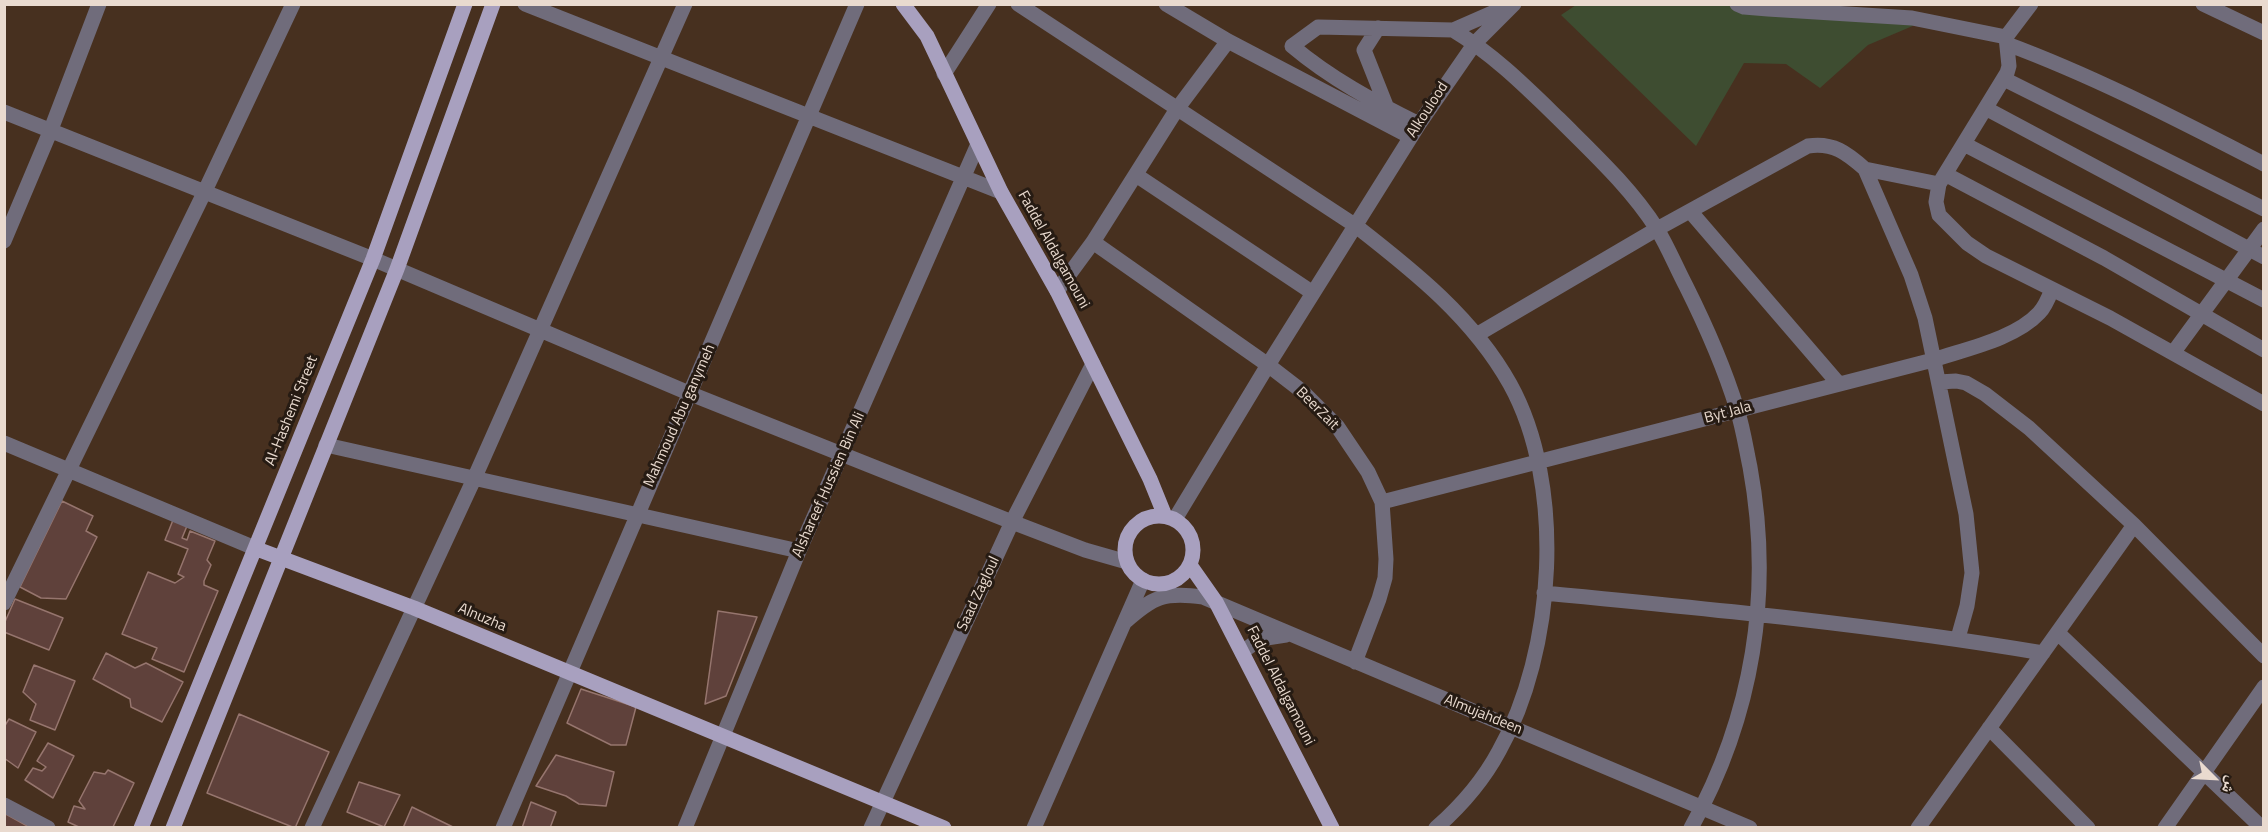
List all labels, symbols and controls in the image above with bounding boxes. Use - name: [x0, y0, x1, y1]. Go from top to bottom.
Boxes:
- street label: Alkoulood: [1403, 79, 1453, 141]
- street label: Faddel Aldalgamouni: [1013, 188, 1093, 312]
- street label: Mahmoud Abu ganymeh: [640, 342, 720, 490]
- street label: Al-Hashemi Street: [262, 353, 322, 469]
- street label: BeerZait: [1292, 384, 1342, 434]
- street label: Byt Jala: [1703, 398, 1753, 428]
- street label: Alshareef Hussien Bin Ali: [789, 410, 869, 560]
- street label: Saad Zagloul: [954, 554, 1004, 634]
- street label: Alnuzha: [455, 600, 509, 636]
- street label: Faddel Aldalgamouni: [1242, 623, 1318, 749]
- street label: Almujahdeen: [1441, 691, 1525, 739]
- north arrow: [2184, 748, 2244, 808]
- text: ش: [2216, 773, 2245, 798]

